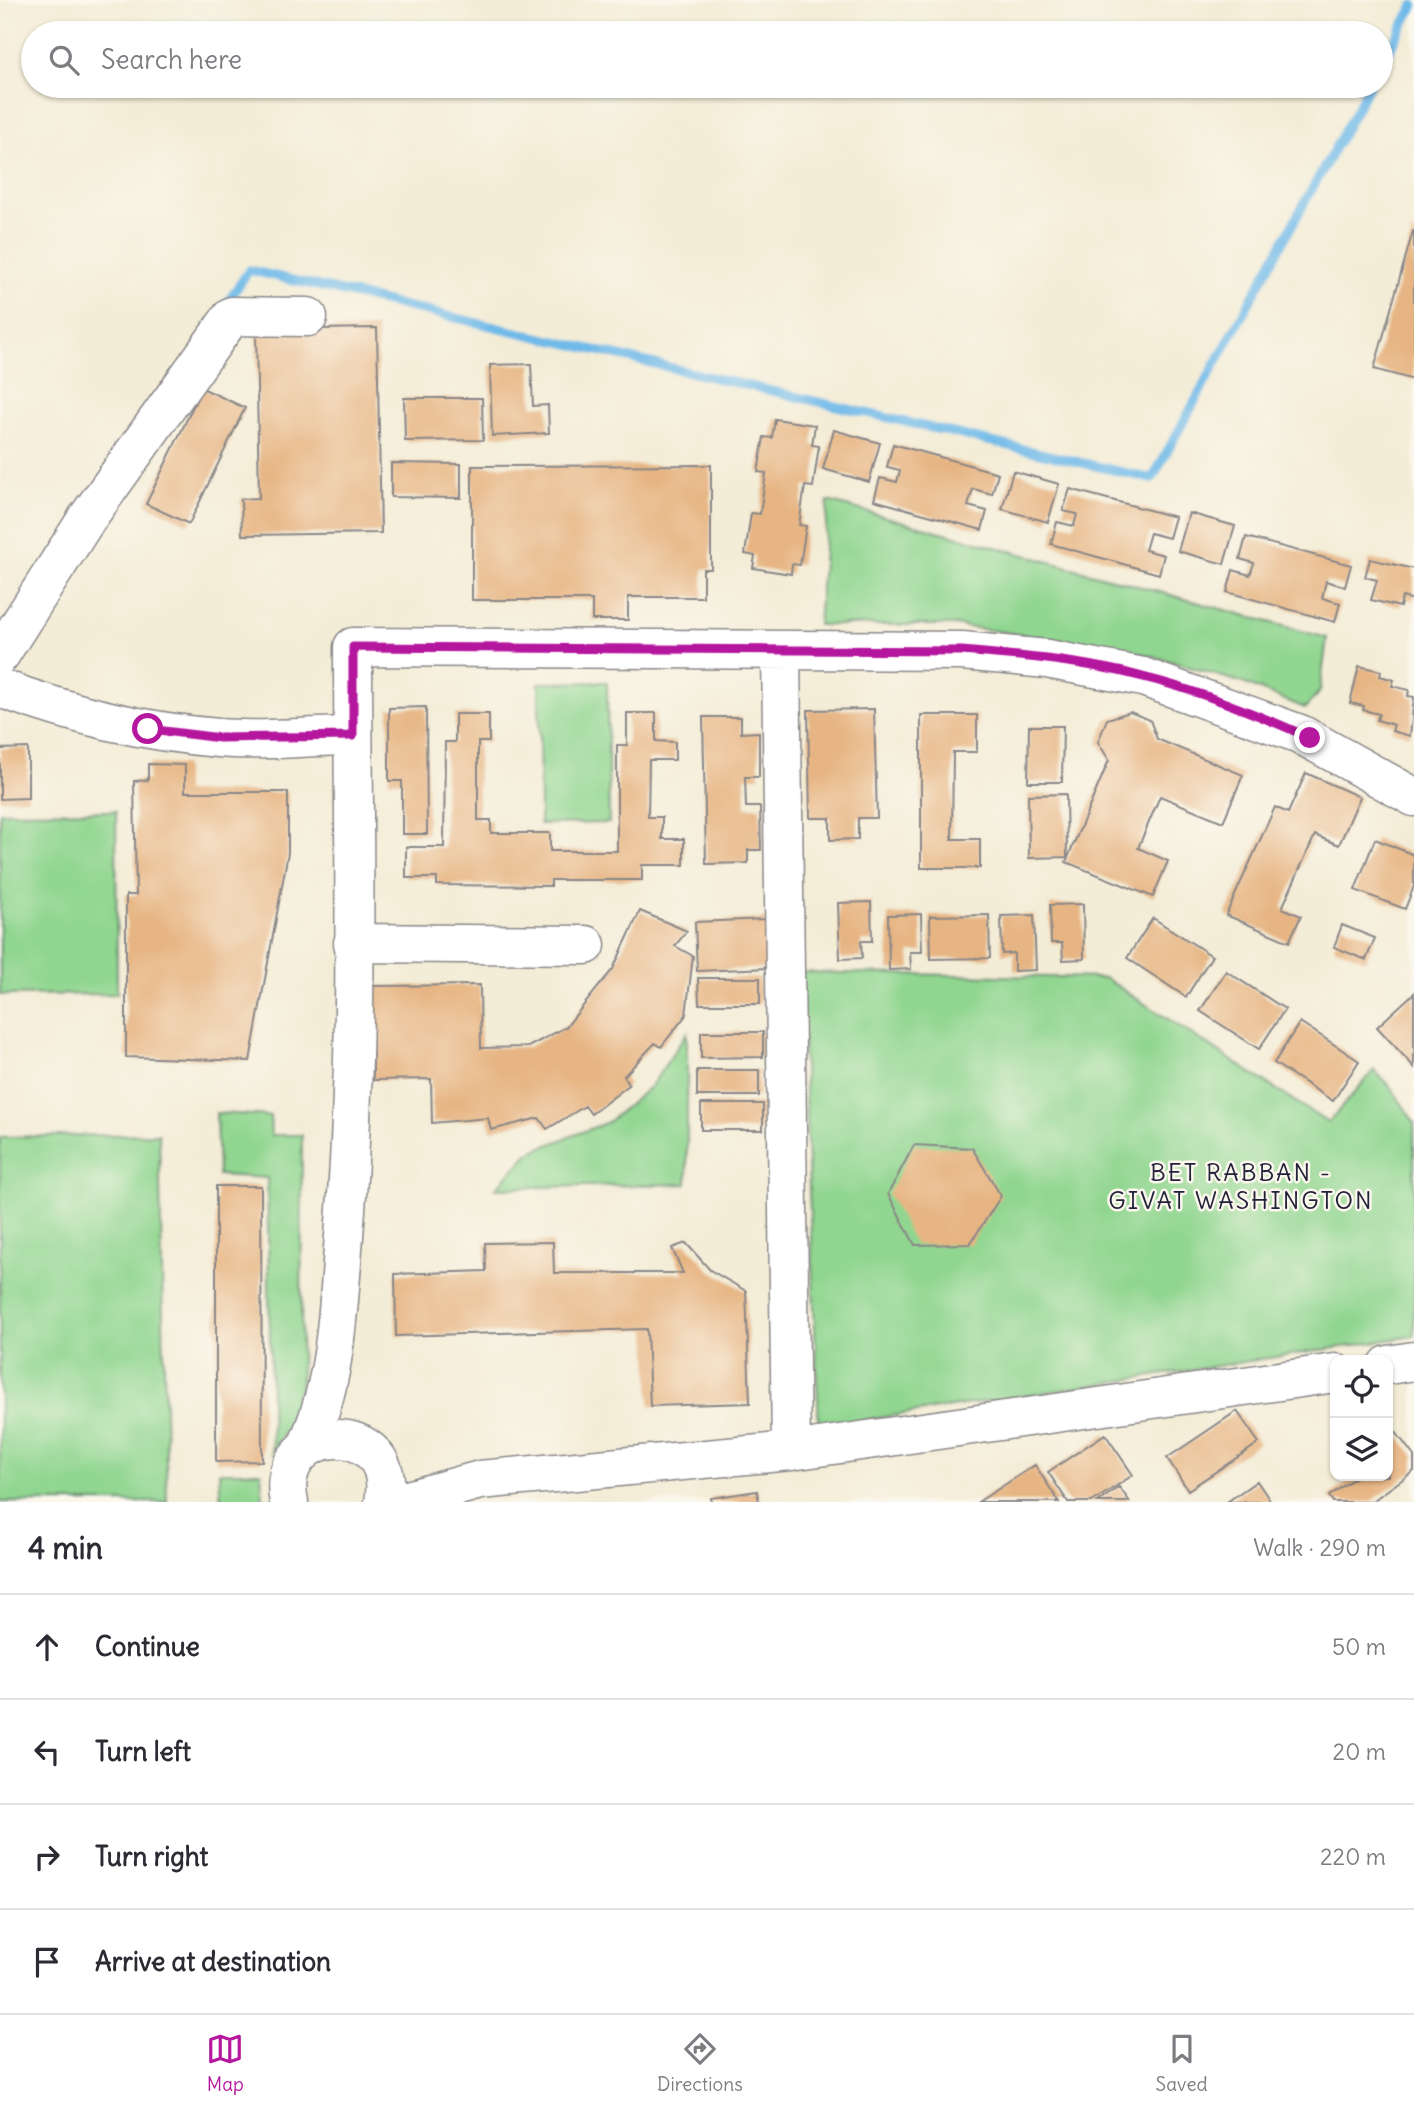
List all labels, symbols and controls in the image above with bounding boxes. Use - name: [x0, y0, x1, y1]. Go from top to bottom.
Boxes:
- search box: [21, 21, 1393, 98]
- icon: search: [45, 41, 83, 79]
- text: Search here: [101, 43, 242, 76]
- route start: [132, 713, 163, 744]
- route end: [1294, 722, 1325, 753]
- district label: BET RABBAN - GIVAT WASHINGTON: [1108, 1157, 1374, 1215]
- map controls: [1330, 1355, 1393, 1481]
- button: locate: [1330, 1355, 1393, 1418]
- button: layers: [1330, 1418, 1393, 1481]
- text: 4 min: [28, 1529, 103, 1567]
- text: Walk · 290 m: [1253, 1533, 1386, 1562]
- icon: ahead: [28, 1628, 66, 1666]
- text: Continue: [95, 1630, 200, 1663]
- text: 50 m: [1332, 1632, 1386, 1661]
- icon: left: [28, 1733, 66, 1771]
- text: Turn left: [95, 1735, 191, 1768]
- text: 20 m: [1333, 1737, 1386, 1766]
- icon: right: [28, 1838, 66, 1876]
- text: Turn right: [95, 1840, 208, 1873]
- text: 220 m: [1320, 1842, 1386, 1871]
- icon: arrive: [28, 1943, 66, 1981]
- text: Arrive at destination: [95, 1945, 331, 1978]
- tab: Map: [206, 2030, 244, 2096]
- tab: Directions: [657, 2030, 743, 2096]
- tab: Saved: [1156, 2030, 1208, 2096]

